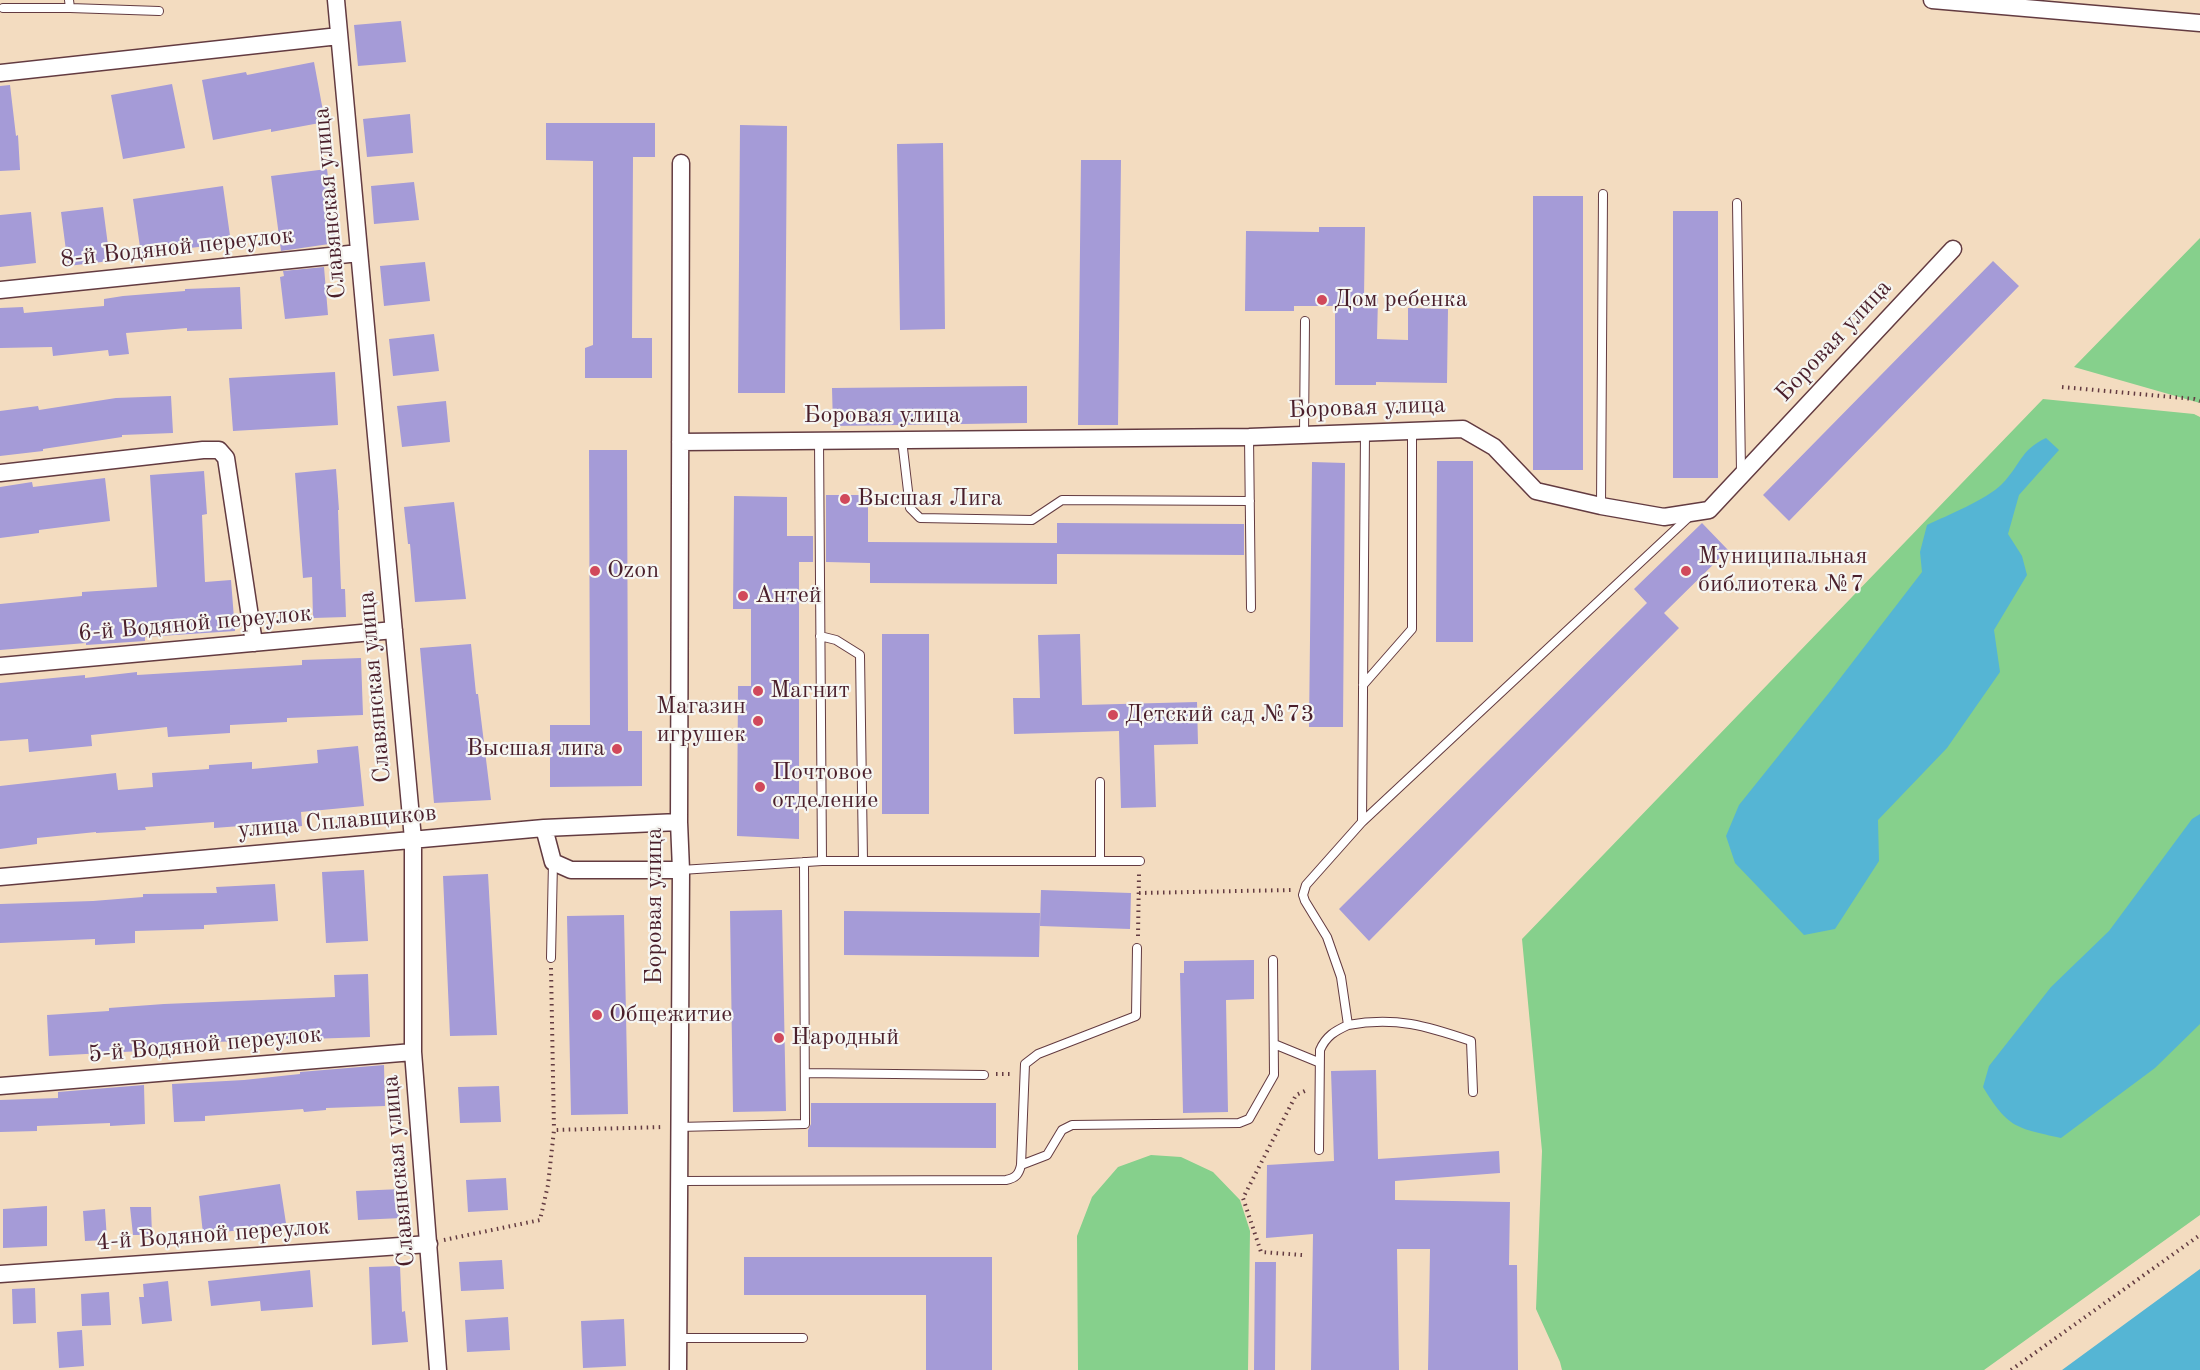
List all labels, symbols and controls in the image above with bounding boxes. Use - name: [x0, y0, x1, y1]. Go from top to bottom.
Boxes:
- street label: Славянская улица: [307, 106, 353, 300]
- street label: 8-й Водяной переулок: [59, 221, 295, 275]
- street label: Боровая улица: [1770, 274, 1898, 408]
- place label: Дом ребенка: [1334, 286, 1468, 314]
- marker: Дом ребенка: [1315, 293, 1329, 307]
- street label: Боровая улица: [1288, 391, 1446, 425]
- street label: Боровая улица: [803, 402, 961, 430]
- place label: Высшая Лига: [857, 485, 1002, 513]
- marker: Высшая Лига: [838, 492, 852, 506]
- place label: Муниципальная библиотека №7: [1698, 543, 1867, 599]
- place label: Ozon: [607, 557, 659, 585]
- marker: Ozon: [588, 564, 602, 578]
- marker: Муниципальная библиотека №7: [1679, 564, 1693, 578]
- place label: Антей: [755, 582, 822, 610]
- marker: Антей: [736, 589, 750, 603]
- street label: Славянская улица: [352, 590, 398, 784]
- street label: 6-й Водяной переулок: [77, 599, 313, 649]
- place label: Магнит: [770, 677, 850, 705]
- marker: Магнит: [751, 684, 765, 698]
- place label: Магазин игрушек: [656, 693, 746, 749]
- place label: Детский сад №73: [1125, 701, 1314, 729]
- marker: Детский сад №73: [1106, 708, 1120, 722]
- marker: Магазин игрушек: [751, 714, 765, 728]
- place label: Высшая лига: [466, 735, 605, 763]
- marker: Высшая лига: [610, 742, 624, 756]
- place label: Почтовое отделение: [772, 759, 878, 815]
- marker: Почтовое отделение: [753, 780, 767, 794]
- street label: улица Сплавщиков: [236, 799, 438, 845]
- street label: Боровая улица: [641, 827, 669, 985]
- place label: Общежитие: [609, 1001, 732, 1029]
- marker: Общежитие: [590, 1008, 604, 1022]
- street label: 5-й Водяной переулок: [87, 1020, 323, 1070]
- place label: Народный: [791, 1024, 899, 1052]
- marker: Народный: [772, 1031, 786, 1045]
- street label: Славянская улица: [376, 1074, 422, 1268]
- street label: 4-й Водяной переулок: [95, 1212, 331, 1258]

